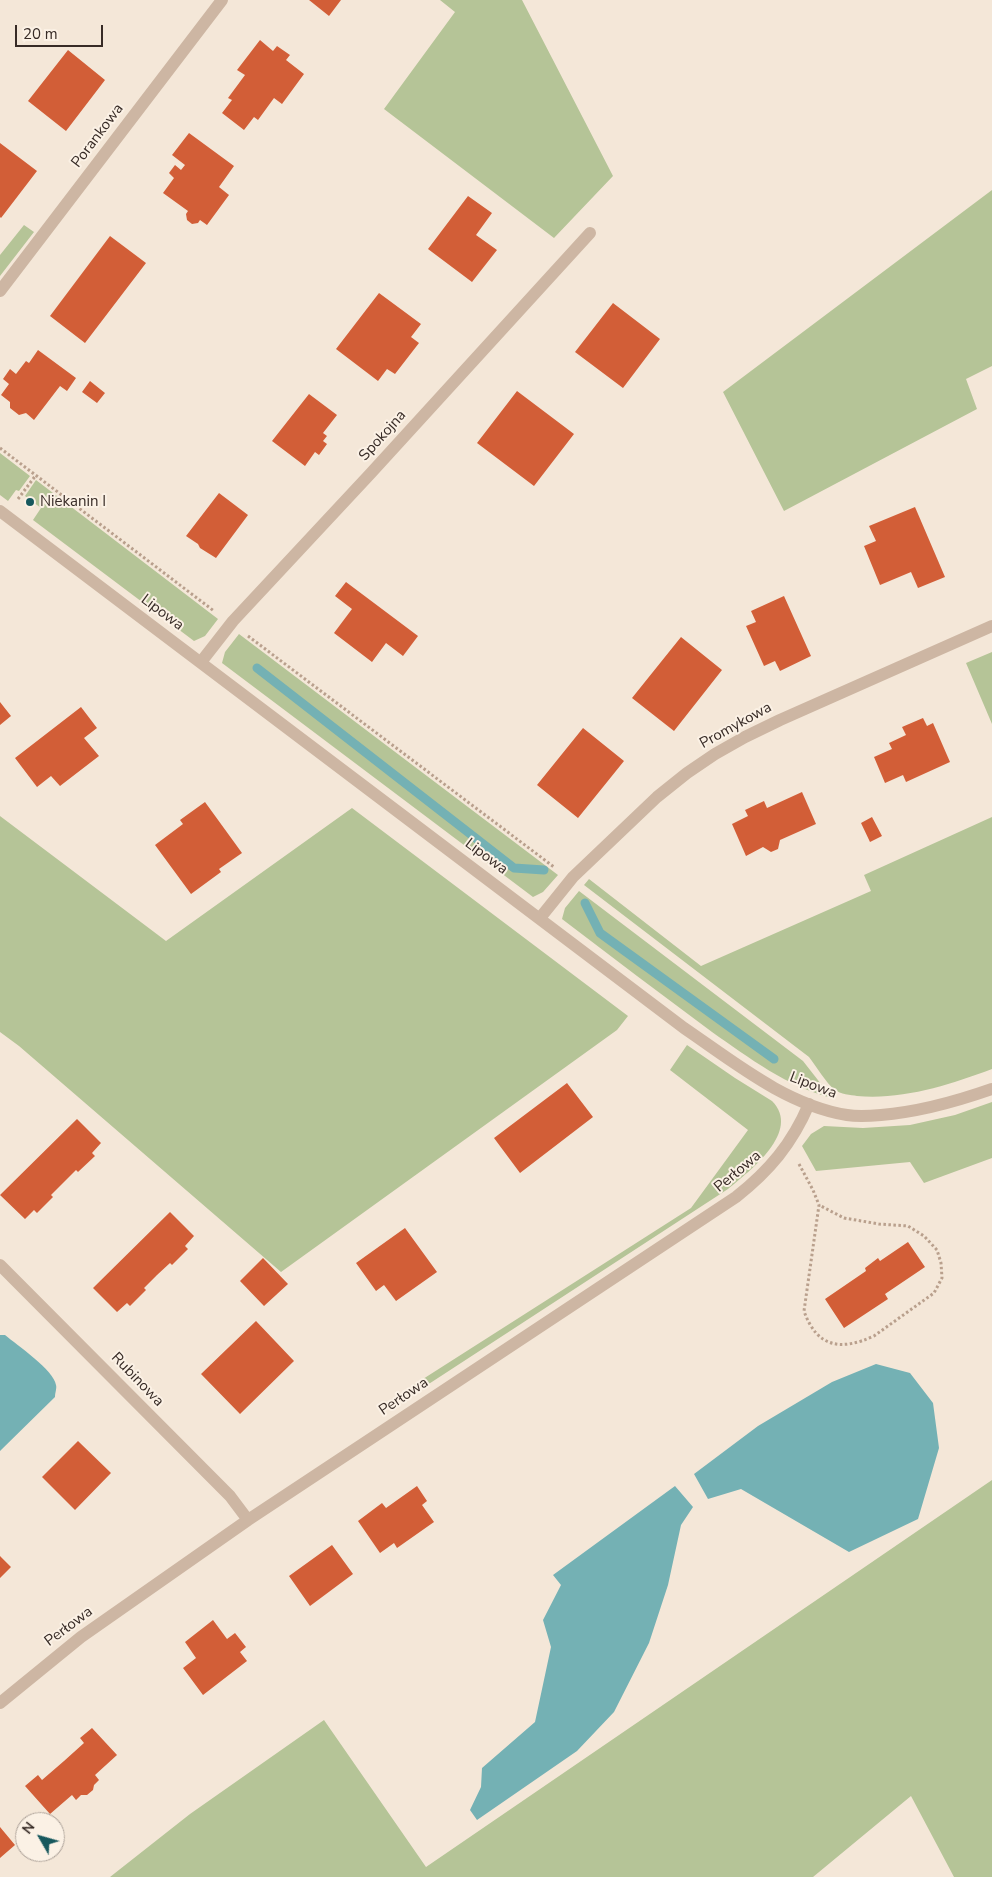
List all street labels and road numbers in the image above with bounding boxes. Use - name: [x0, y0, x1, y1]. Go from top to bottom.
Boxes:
- street label: Porankowa: [68, 101, 128, 171]
- street label: Spokojna: [356, 407, 410, 465]
- street label: Lipowa: [137, 591, 187, 635]
- street label: Promykowa: [697, 699, 775, 753]
- street label: Lipowa: [461, 835, 511, 879]
- street label: Lipowa: [787, 1069, 839, 1103]
- street label: Perłowa: [711, 1147, 765, 1197]
- street label: Rubinowa: [107, 1349, 167, 1411]
- street label: Perłowa: [376, 1374, 432, 1420]
- street label: Perłowa: [41, 1603, 97, 1651]

